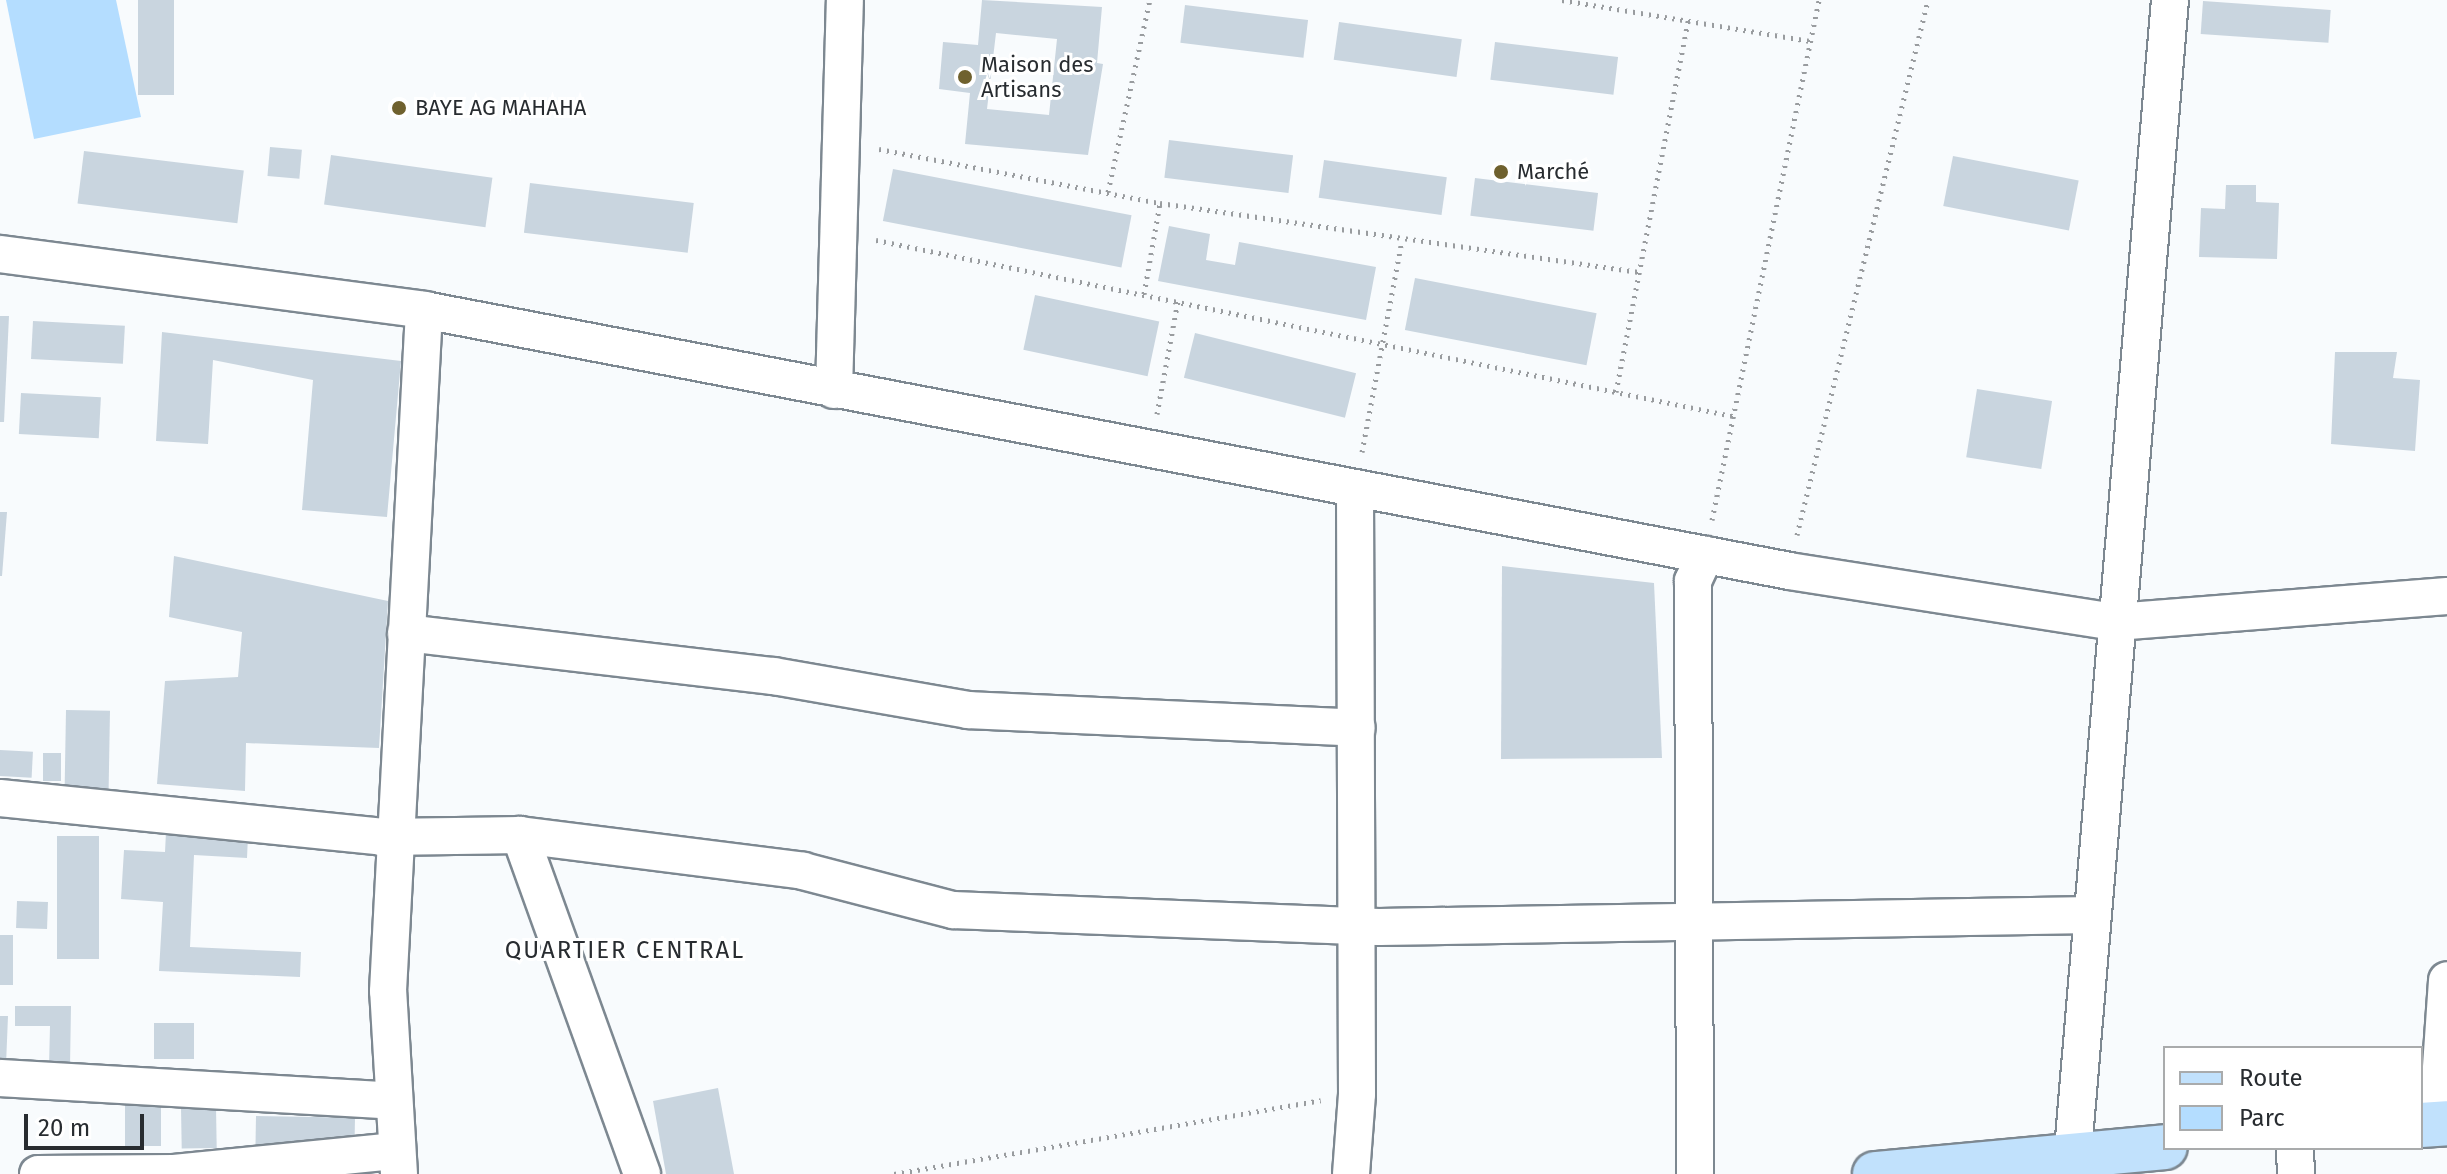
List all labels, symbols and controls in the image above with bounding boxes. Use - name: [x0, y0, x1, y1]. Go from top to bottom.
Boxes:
- place label: Maison des Artisans: [981, 51, 1094, 102]
- marker: Maison des Artisans: [956, 68, 974, 86]
- place label: BAYE AG MAHAHA: [415, 95, 586, 121]
- marker: BAYE AG MAHAHA: [390, 99, 408, 117]
- place label: Marché: [1517, 159, 1589, 185]
- marker: Marché: [1492, 163, 1510, 181]
- district label: QUARTIER CENTRAL: [505, 937, 745, 965]
- legend: [2163, 1046, 2423, 1150]
- text: Route: [2239, 1064, 2303, 1092]
- scale bar: [28, 1098, 148, 1148]
- text: Parc: [2239, 1104, 2285, 1132]
- text: 20 m: [38, 1114, 90, 1142]

